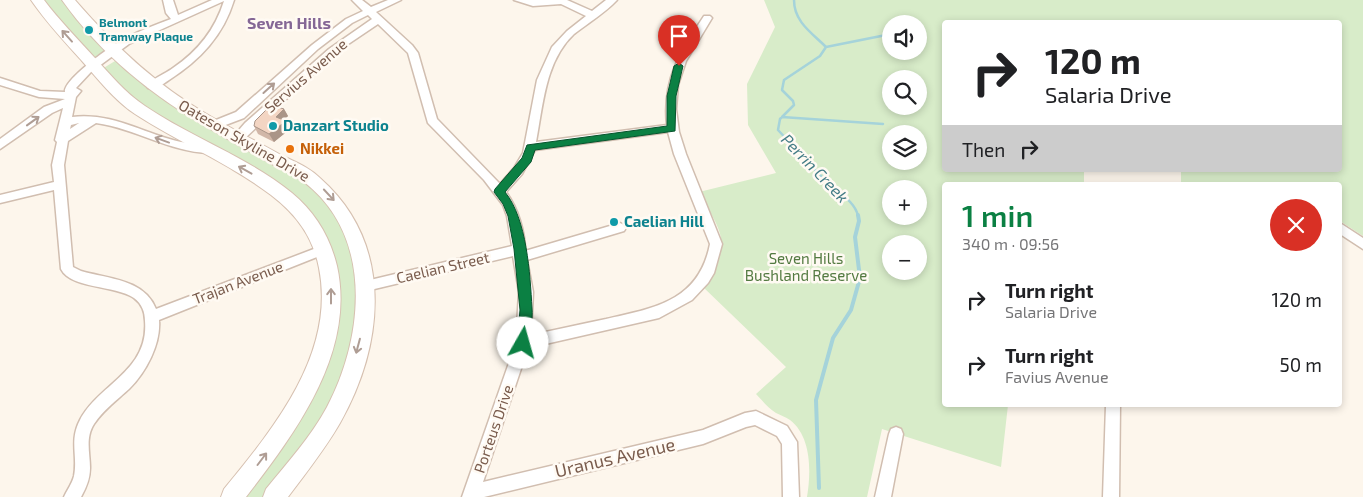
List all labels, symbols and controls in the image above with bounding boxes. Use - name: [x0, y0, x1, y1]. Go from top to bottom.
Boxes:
- district label: Seven Hills: [247, 13, 331, 32]
- place label: Belmont Tramway Plaque: [99, 15, 193, 44]
- pin: [658, 15, 700, 66]
- map controls: [882, 15, 927, 280]
- button: sound: [882, 15, 927, 60]
- icon: arrive: [665, 22, 693, 50]
- marker: Belmont Tramway Plaque: [83, 24, 95, 36]
- one-way arrow: [61, 29, 72, 42]
- street label: Servius Avenue: [260, 34, 350, 116]
- text: 120 m: [1045, 39, 1141, 81]
- icon: right: [962, 40, 1027, 105]
- button: search: [882, 70, 927, 115]
- text: Salaria Drive: [1045, 81, 1172, 107]
- one-way arrow: [262, 82, 275, 94]
- street label: Oateson Skyline Drive: [176, 95, 313, 185]
- one-way arrow: [26, 116, 40, 126]
- place label: Danzart Studio: [283, 116, 389, 134]
- marker: Danzart Studio: [267, 120, 279, 132]
- button: layers: [882, 125, 927, 170]
- water label: Perrin Creek: [778, 129, 853, 206]
- one-way arrow: [155, 135, 170, 144]
- icon: right: [1015, 135, 1043, 163]
- text: Then: [962, 138, 1005, 161]
- place label: Nikkei: [300, 139, 344, 157]
- marker: Nikkei: [284, 143, 296, 155]
- one-way arrow: [238, 164, 253, 174]
- button: +: [882, 180, 927, 225]
- one-way arrow: [322, 188, 334, 201]
- text: 1 min: [962, 197, 1033, 233]
- button: close: [1270, 199, 1322, 251]
- place label: Caelian Hill: [624, 212, 704, 230]
- marker: Caelian Hill: [608, 216, 620, 228]
- text: 340 m · 09:56: [962, 234, 1059, 253]
- button: −: [882, 235, 927, 280]
- street label: Caelian Street: [394, 248, 491, 286]
- park label: Seven Hills Bushland Reserve: [745, 249, 867, 284]
- street label: Trajan Avenue: [190, 257, 286, 309]
- text: Turn right: [1005, 279, 1093, 302]
- icon: right: [962, 286, 990, 314]
- text: 120 m: [1271, 288, 1322, 311]
- one-way arrow: [326, 289, 336, 305]
- text: Salaria Drive: [1005, 302, 1097, 321]
- position arrow: [496, 316, 548, 368]
- one-way arrow: [353, 338, 362, 354]
- text: Turn right: [1005, 344, 1093, 367]
- icon: right: [962, 351, 990, 379]
- text: 50 m: [1279, 353, 1322, 376]
- text: Favius Avenue: [1005, 367, 1109, 386]
- street label: Porteus Drive: [470, 382, 517, 475]
- street label: Uranus Avenue: [552, 432, 677, 482]
- one-way arrow: [257, 452, 267, 466]

